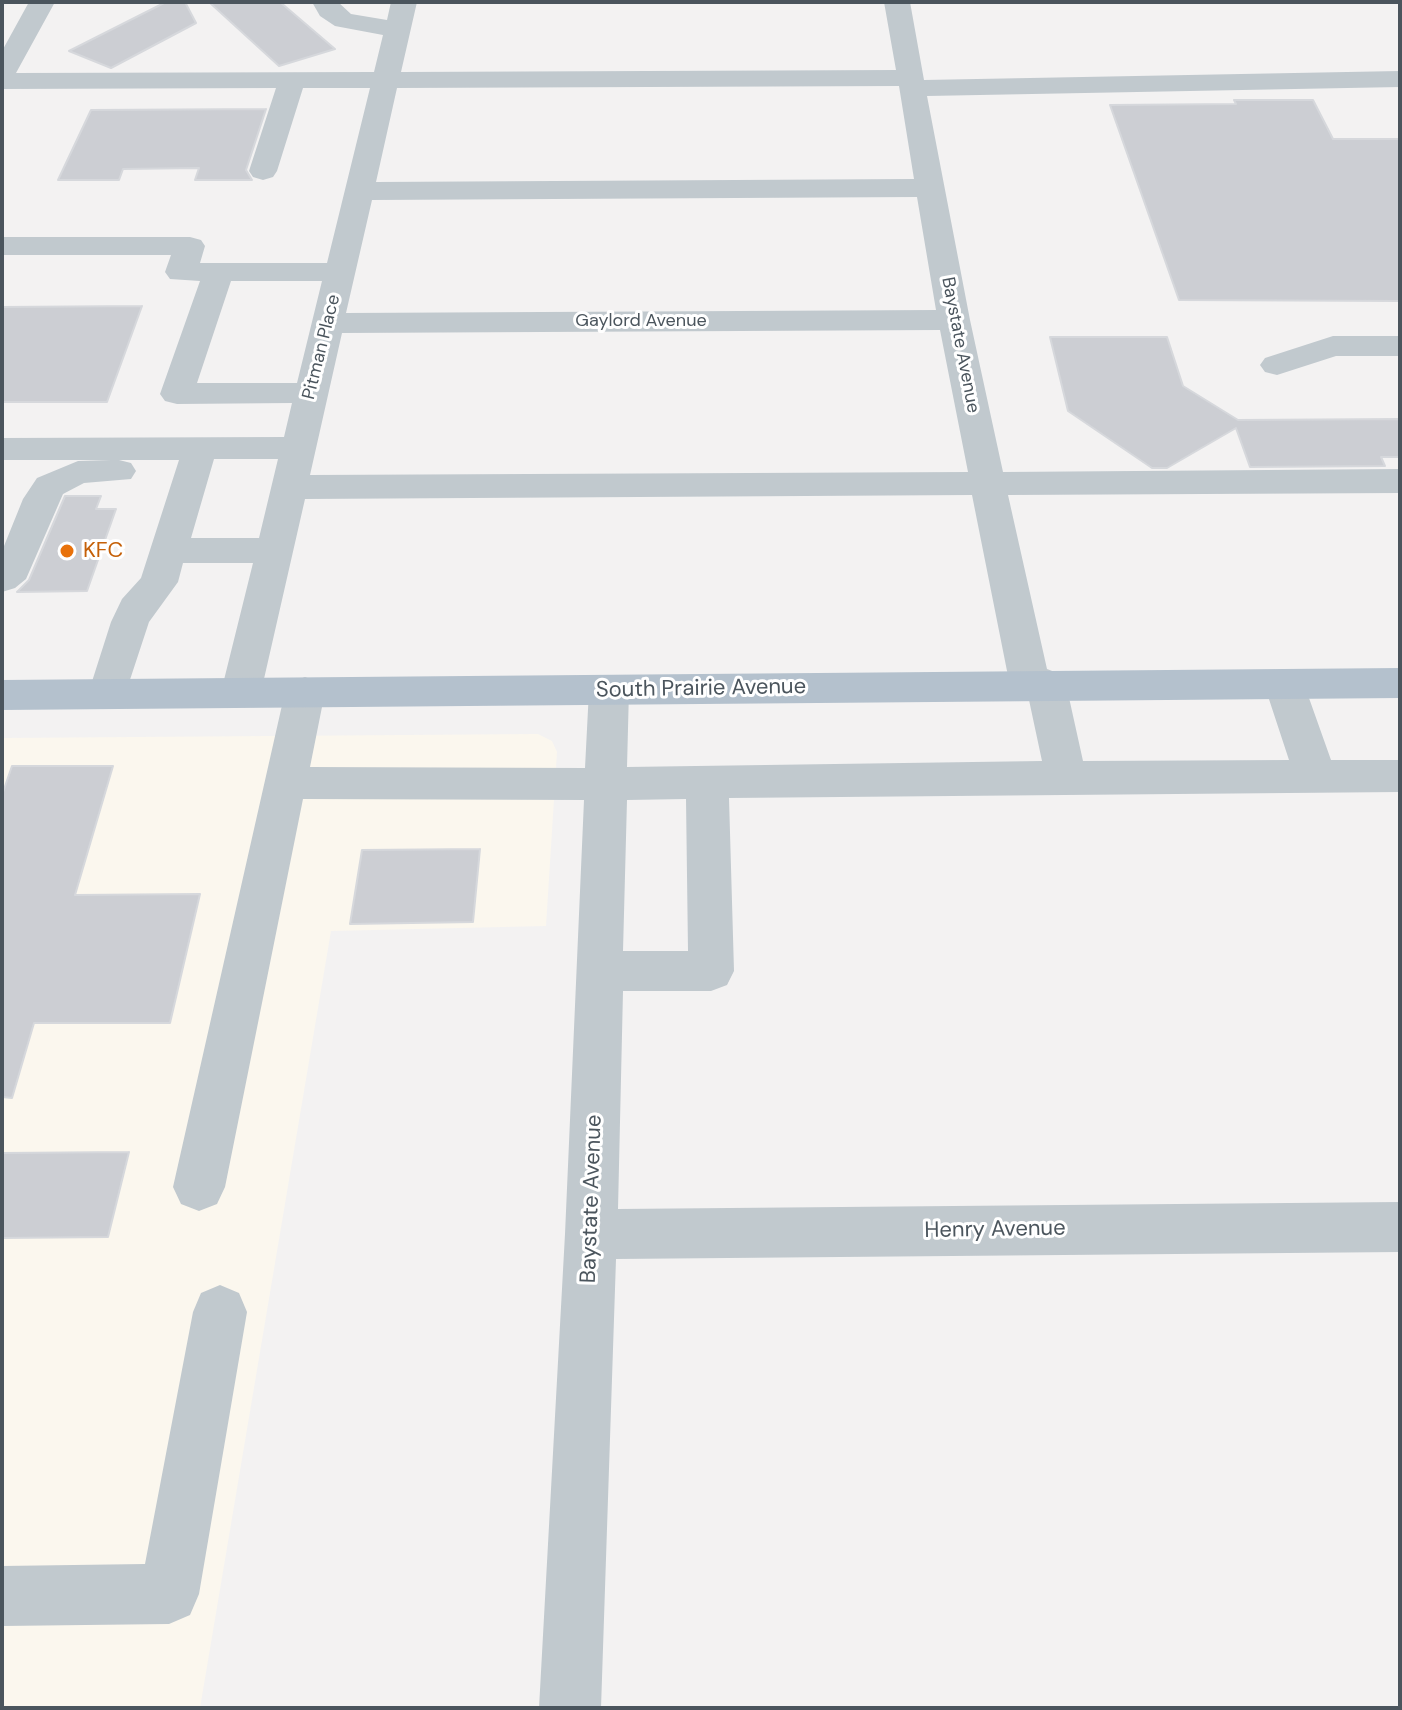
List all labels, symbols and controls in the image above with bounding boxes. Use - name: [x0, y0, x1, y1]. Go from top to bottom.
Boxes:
- street label: Baystate Avenue: [936, 275, 984, 415]
- street label: Pitman Place: [299, 292, 345, 402]
- street label: Gaylord Avenue: [575, 310, 707, 332]
- place label: KFC: [83, 538, 123, 564]
- marker: KFC: [58, 542, 76, 560]
- street label: South Prairie Avenue: [596, 674, 806, 704]
- street label: Baystate Avenue: [576, 1114, 608, 1284]
- street label: Henry Avenue: [924, 1216, 1066, 1244]

